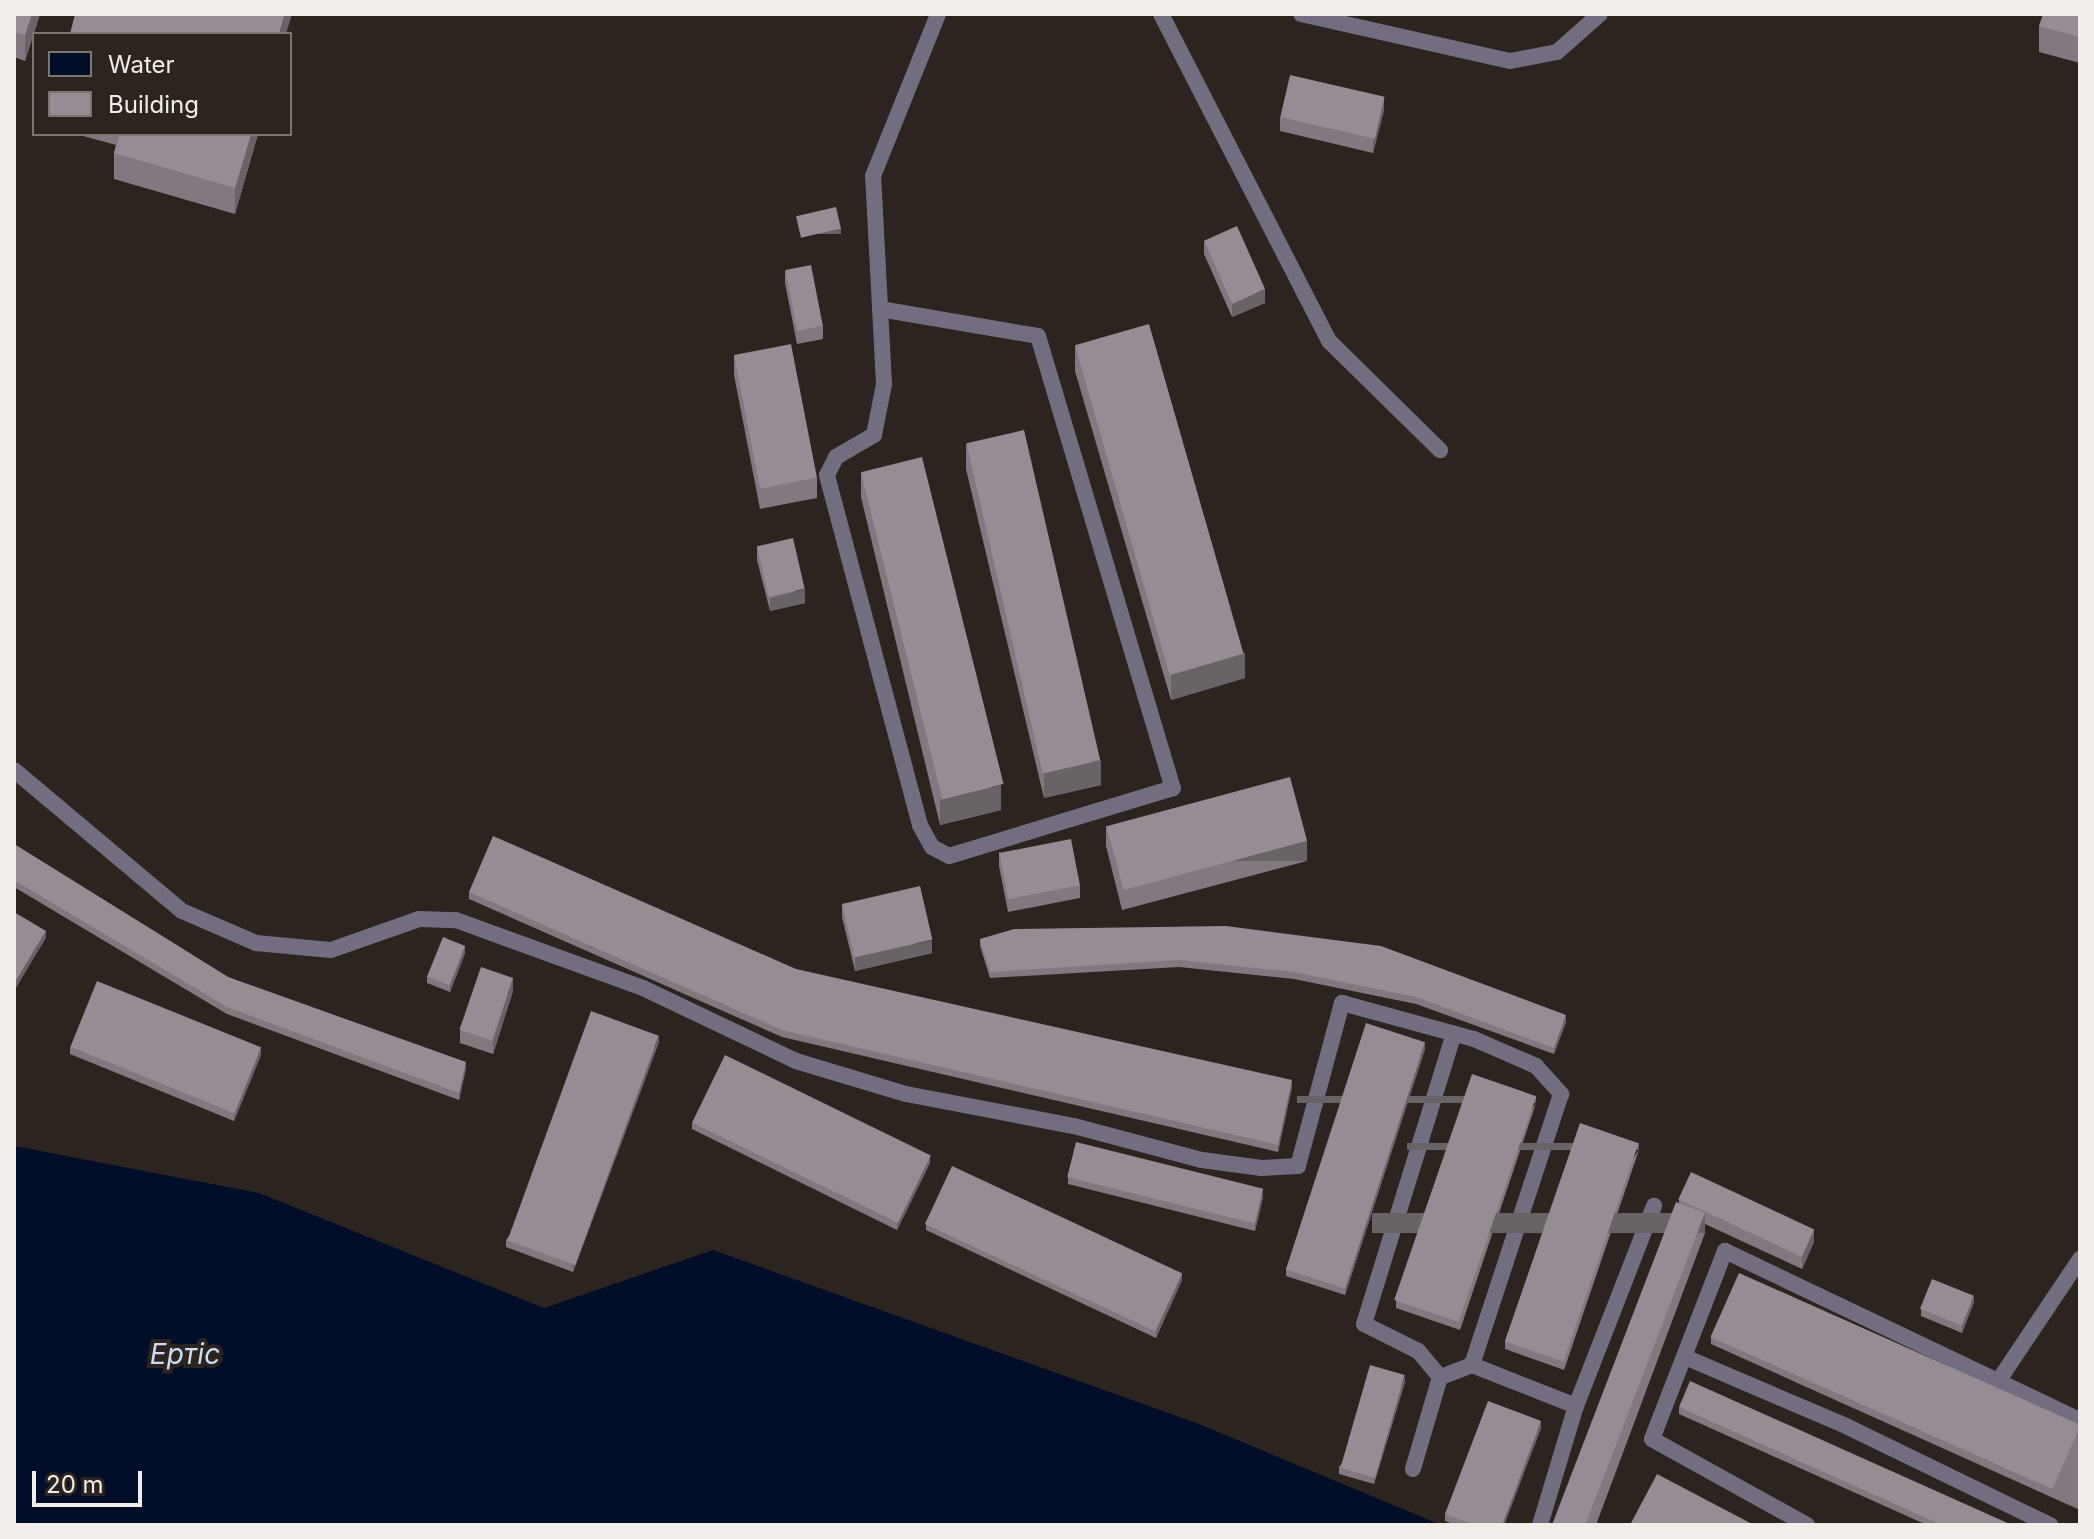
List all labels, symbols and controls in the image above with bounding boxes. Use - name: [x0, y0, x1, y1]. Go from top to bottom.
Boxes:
- legend: [32, 32, 292, 136]
- text: Water: [108, 50, 175, 79]
- text: Building: [108, 90, 199, 119]
- water label: Ертіс: [150, 1337, 220, 1371]
- scale bar: [36, 1455, 146, 1505]
- text: 20 m: [46, 1470, 104, 1499]

